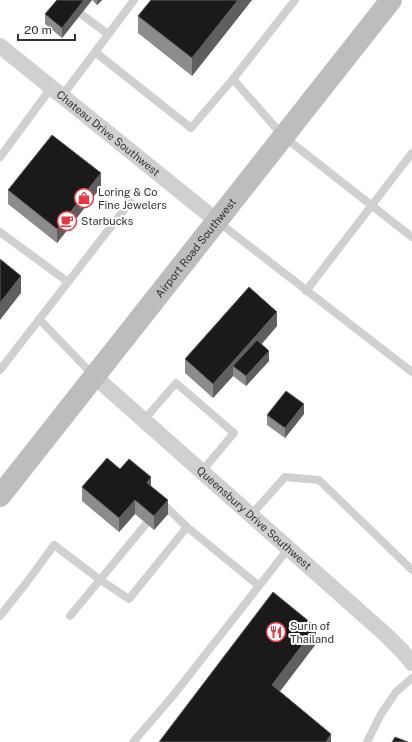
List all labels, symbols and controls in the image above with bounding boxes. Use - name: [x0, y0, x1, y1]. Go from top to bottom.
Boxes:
- scale bar: [18, 16, 75, 42]
- text: 20 m: [24, 23, 52, 37]
- street label: Chateau Drive Southwest: [54, 88, 162, 178]
- place label: Loring & Co Fine Jewelers: [98, 186, 167, 211]
- shop icon: Loring & Co Fine Jewelers: [73, 187, 95, 209]
- street label: Airport Road Southwest: [153, 196, 238, 300]
- cafe icon: Starbucks: [56, 210, 78, 232]
- place label: Starbucks: [81, 215, 134, 227]
- street label: Queensbury Drive Southwest: [194, 464, 314, 572]
- place label: Surin of Thailand: [290, 620, 334, 645]
- restaurant icon: Surin of Thailand: [265, 621, 287, 643]

